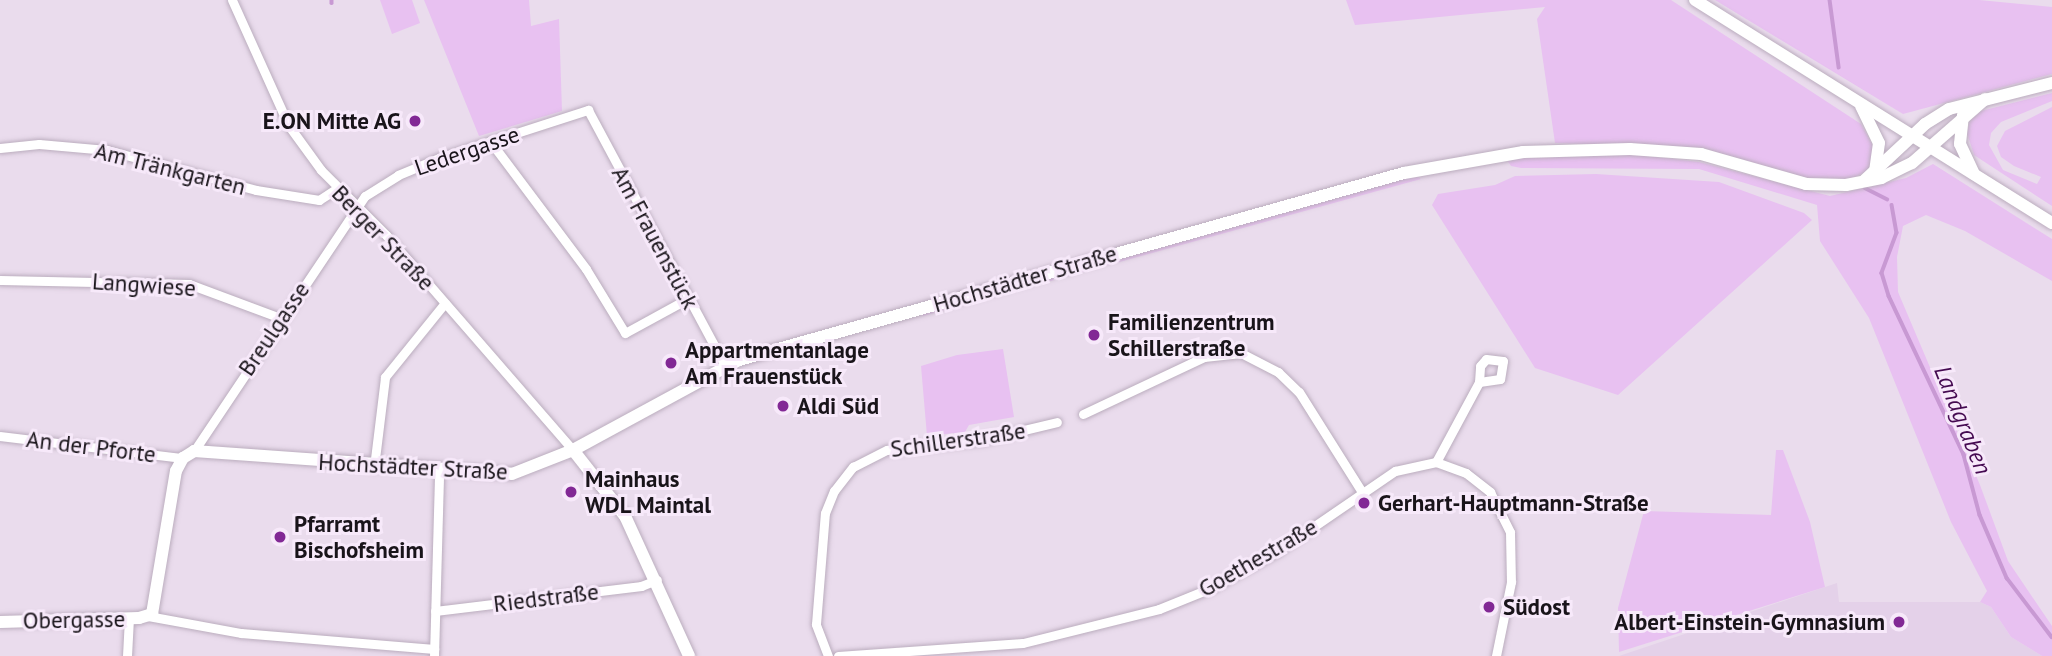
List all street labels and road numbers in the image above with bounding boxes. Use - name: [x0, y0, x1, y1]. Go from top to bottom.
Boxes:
- street label: Ledergasse: [411, 120, 523, 182]
- street label: Am Tränkgarten: [91, 137, 249, 201]
- street label: Am Frauenstück: [606, 162, 704, 314]
- street label: Berger Straße: [326, 180, 440, 296]
- street label: Hochstädter Straße: [930, 240, 1120, 318]
- street label: Langwiese: [91, 268, 197, 302]
- street label: Breulgasse: [233, 277, 315, 381]
- street label: Schillerstraße: [889, 417, 1027, 463]
- street label: An der Pforte: [25, 425, 157, 469]
- street label: Hochstädter Straße: [318, 448, 508, 486]
- street label: Goethestraße: [1194, 513, 1322, 603]
- street label: Riedstraße: [492, 578, 600, 618]
- street label: Obergasse: [23, 605, 125, 635]

